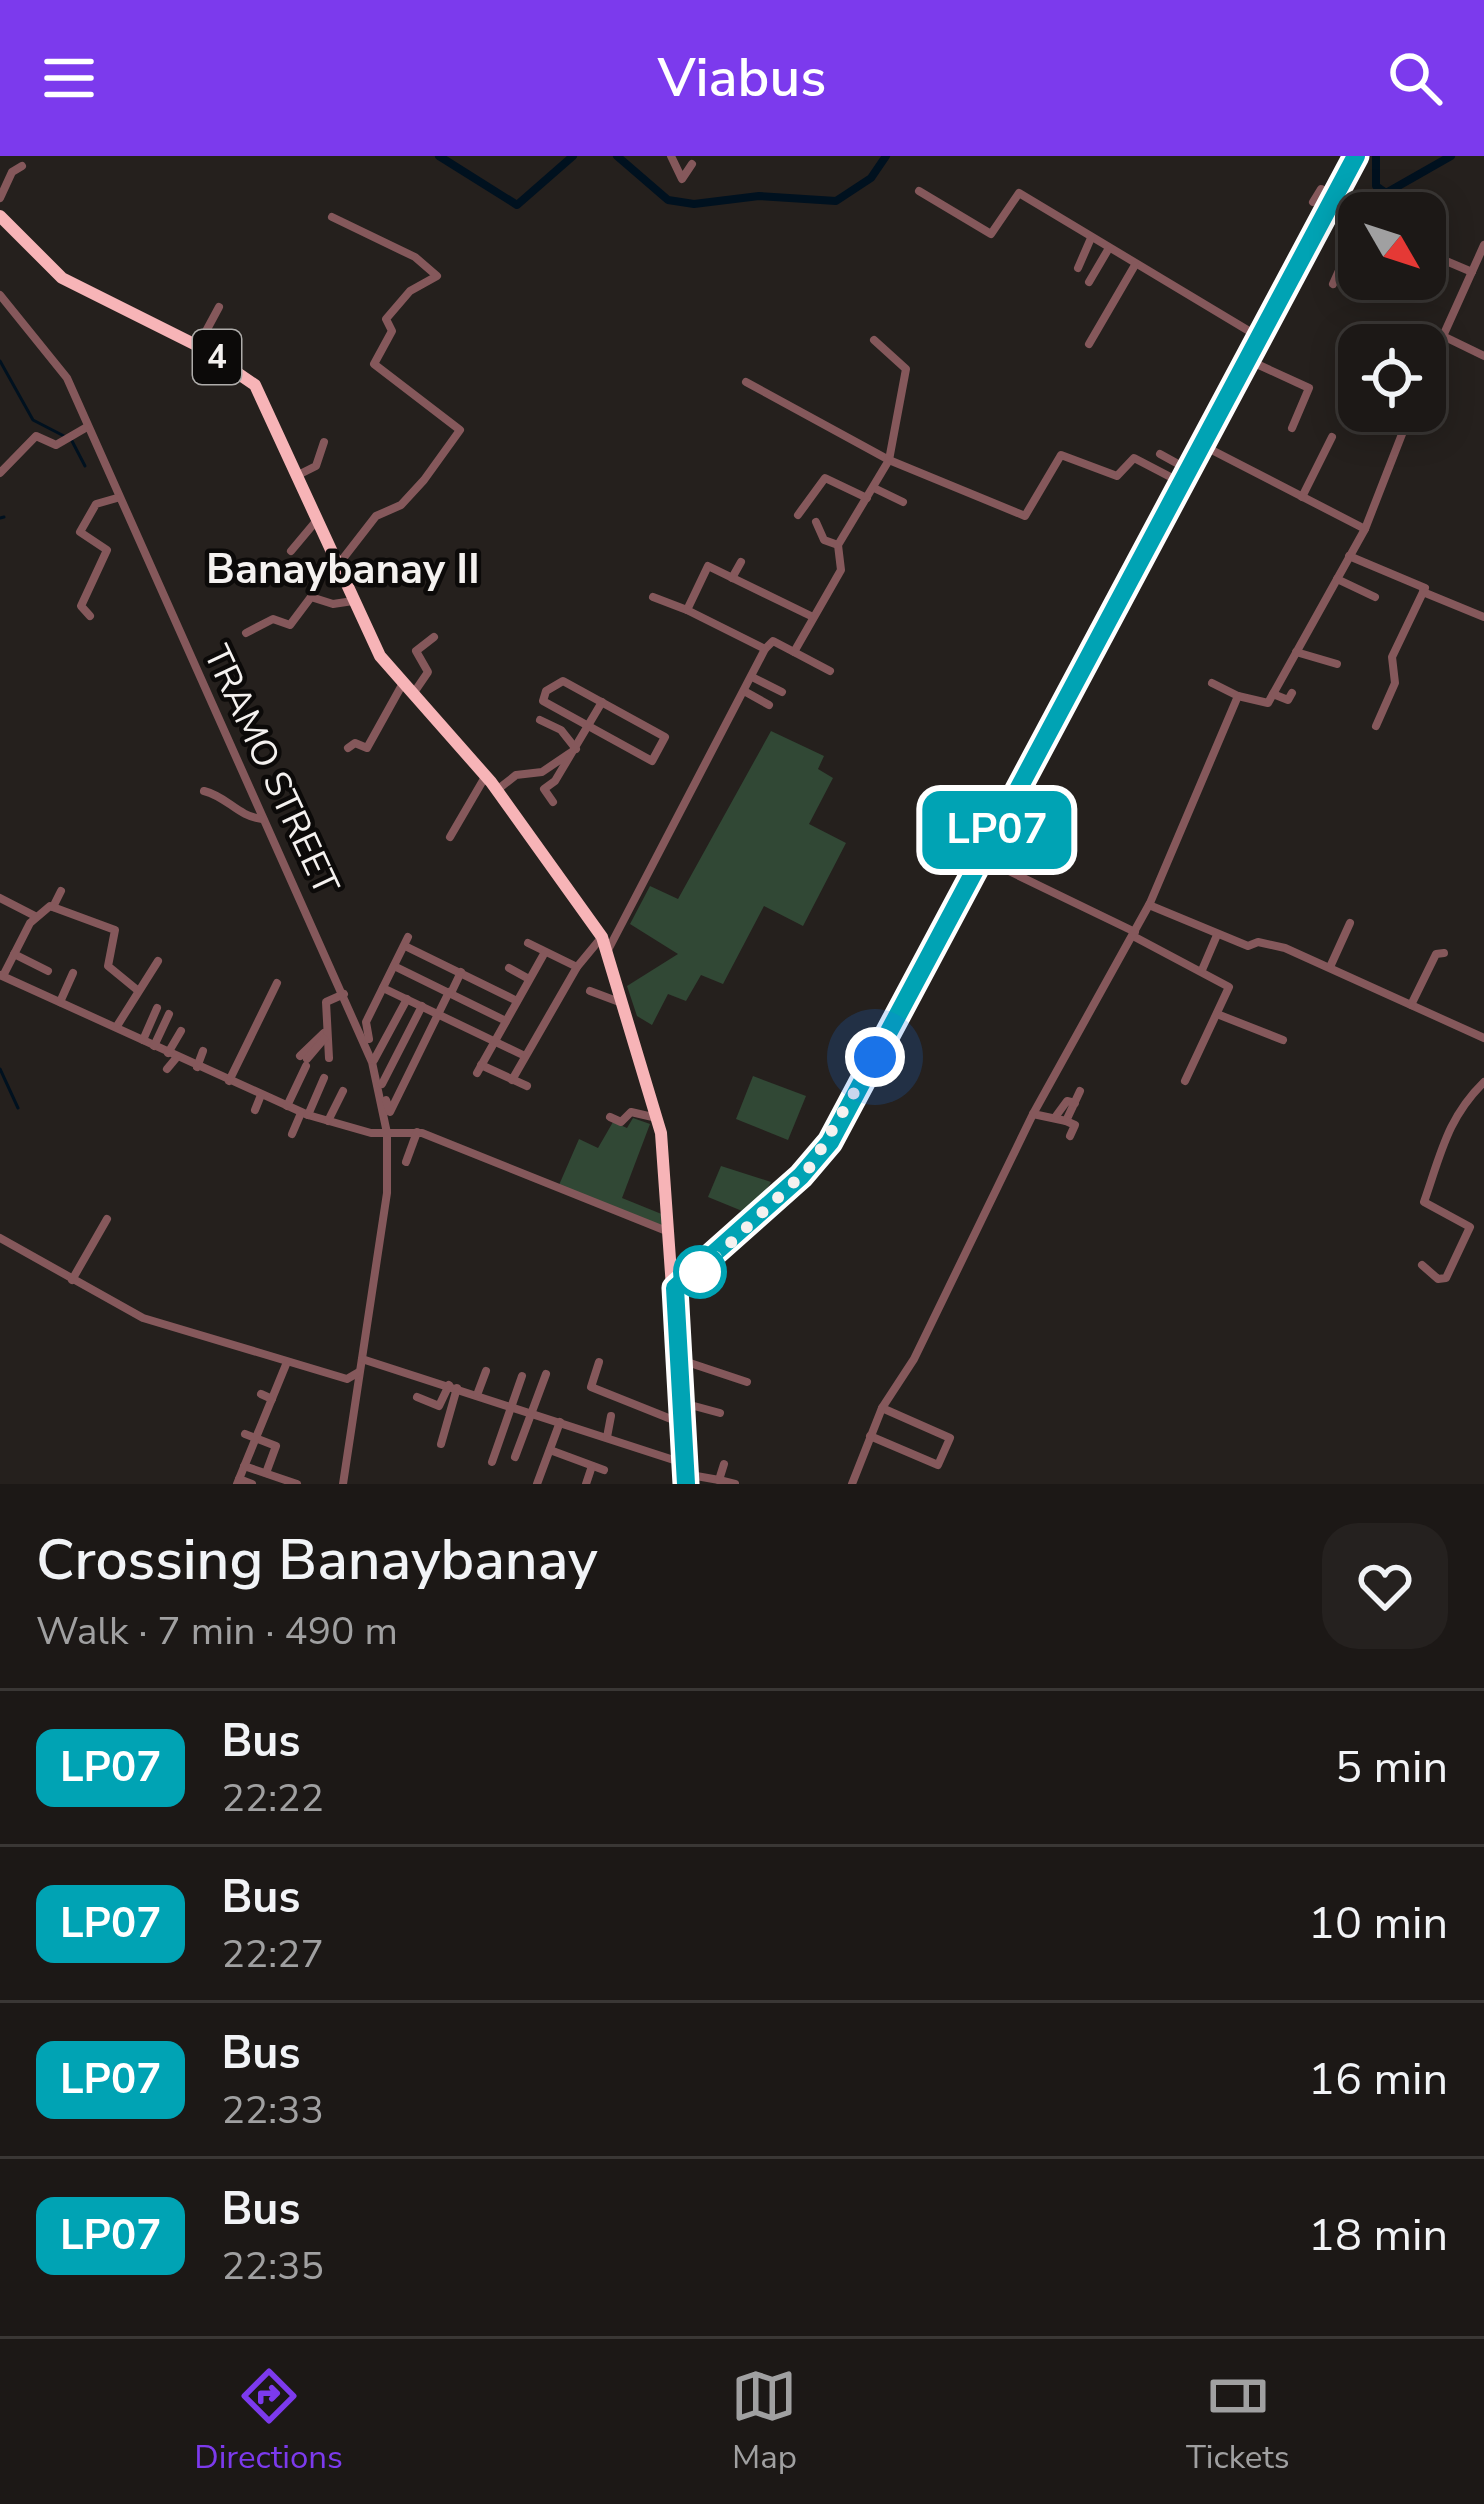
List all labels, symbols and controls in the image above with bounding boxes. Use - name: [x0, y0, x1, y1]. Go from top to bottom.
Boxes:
- text: Viabus: [658, 41, 826, 115]
- icon: menu: [36, 45, 102, 111]
- icon: search: [1382, 45, 1448, 111]
- north arrow: [1338, 192, 1446, 300]
- map controls: [1338, 192, 1446, 432]
- button: locate: [1338, 324, 1446, 432]
- road number: 4: [193, 330, 241, 384]
- district label: Banaybanay II: [206, 541, 480, 598]
- street label: TRAMO STREET: [192, 637, 350, 903]
- line badge: LP07: [913, 791, 1081, 869]
- text: LP07: [946, 801, 1048, 858]
- your location: [845, 1027, 905, 1087]
- unlabelled marker: [675, 1247, 725, 1297]
- text: Crossing Banaybanay: [36, 1521, 598, 1599]
- button: heart: [1322, 1523, 1448, 1649]
- text: Walk · 7 min · 490 m: [36, 1605, 398, 1658]
- text: Bus: [221, 1711, 300, 1772]
- text: 5 min: [1335, 1737, 1448, 1798]
- text: LP07: [60, 1739, 161, 1796]
- text: 22:22: [221, 1772, 324, 1825]
- text: Bus: [221, 1867, 300, 1928]
- text: 10 min: [1308, 1893, 1448, 1954]
- text: LP07: [60, 1895, 161, 1952]
- text: 22:27: [221, 1928, 324, 1981]
- text: Bus: [221, 2023, 300, 2084]
- text: 16 min: [1308, 2049, 1448, 2110]
- text: LP07: [60, 2051, 161, 2108]
- text: 22:33: [221, 2084, 324, 2137]
- text: Bus: [221, 2179, 300, 2240]
- text: 18 min: [1308, 2205, 1448, 2266]
- text: LP07: [60, 2207, 161, 2264]
- text: 22:35: [221, 2240, 324, 2293]
- tab: Directions: [194, 2363, 343, 2480]
- tab: Map: [731, 2363, 797, 2480]
- tab: Tickets: [1186, 2363, 1290, 2480]

